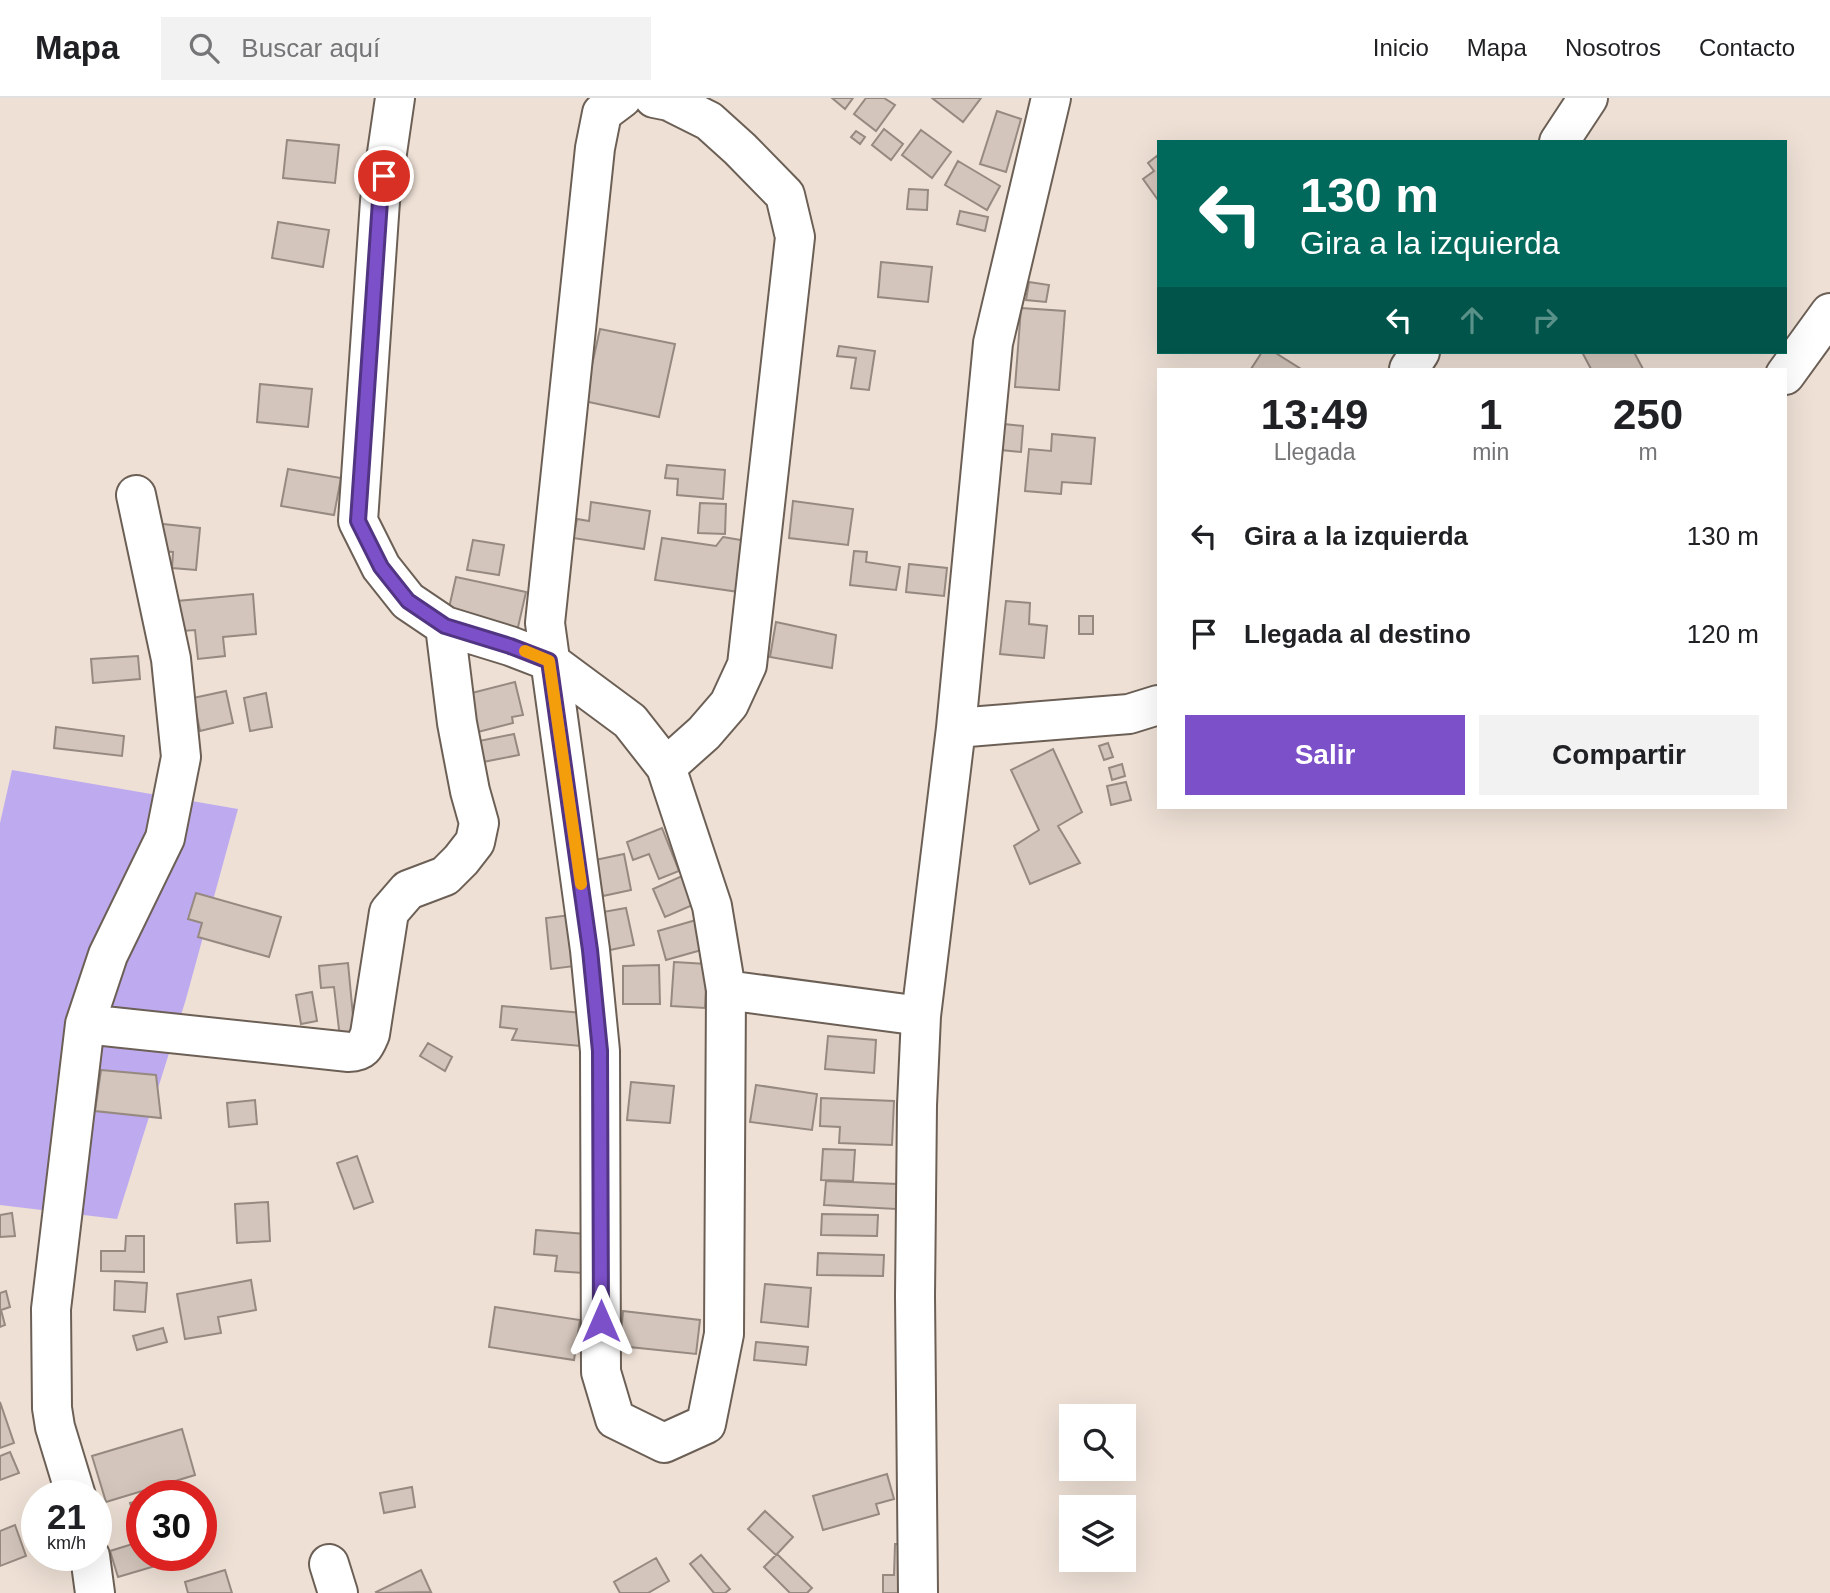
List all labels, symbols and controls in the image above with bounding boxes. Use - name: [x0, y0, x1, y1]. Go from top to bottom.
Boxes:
- search box: [161, 17, 651, 80]
- text: Mapa: [35, 29, 119, 66]
- icon: search: [185, 29, 223, 67]
- text: Buscar aquí: [241, 33, 380, 63]
- text: Inicio: [1373, 34, 1429, 61]
- text: Mapa: [1467, 34, 1527, 61]
- text: Nosotros: [1565, 34, 1661, 61]
- text: Contacto: [1699, 34, 1795, 61]
- pin: [354, 146, 414, 206]
- icon: arrive: [365, 157, 403, 195]
- icon: left: [1185, 168, 1276, 259]
- text: 130 m: [1300, 168, 1439, 222]
- text: Gira a la izquierda: [1300, 225, 1560, 261]
- icon: left: [1380, 301, 1418, 339]
- icon: ahead: [1453, 301, 1491, 339]
- icon: right: [1526, 301, 1564, 339]
- text: 13:49: [1261, 391, 1368, 438]
- text: 1: [1479, 391, 1502, 438]
- text: 250: [1613, 391, 1683, 438]
- text: Llegada: [1274, 439, 1356, 465]
- text: min: [1472, 439, 1509, 465]
- text: m: [1639, 439, 1658, 465]
- icon: left: [1185, 517, 1223, 555]
- text: Gira a la izquierda: [1244, 521, 1468, 551]
- text: 130 m: [1687, 521, 1759, 551]
- icon: arrive: [1185, 615, 1223, 653]
- text: Llegada al destino: [1244, 619, 1471, 649]
- text: 120 m: [1687, 619, 1759, 649]
- button: Salir: [1185, 715, 1465, 795]
- button: Compartir: [1479, 715, 1759, 795]
- position arrow: [564, 1284, 638, 1358]
- map controls: [1059, 1404, 1136, 1572]
- button: search: [1059, 1404, 1136, 1481]
- speed limit sign: 30: [126, 1480, 217, 1571]
- button: layers: [1059, 1495, 1136, 1572]
- text: 21: [47, 1497, 86, 1536]
- text: km/h: [47, 1533, 86, 1553]

